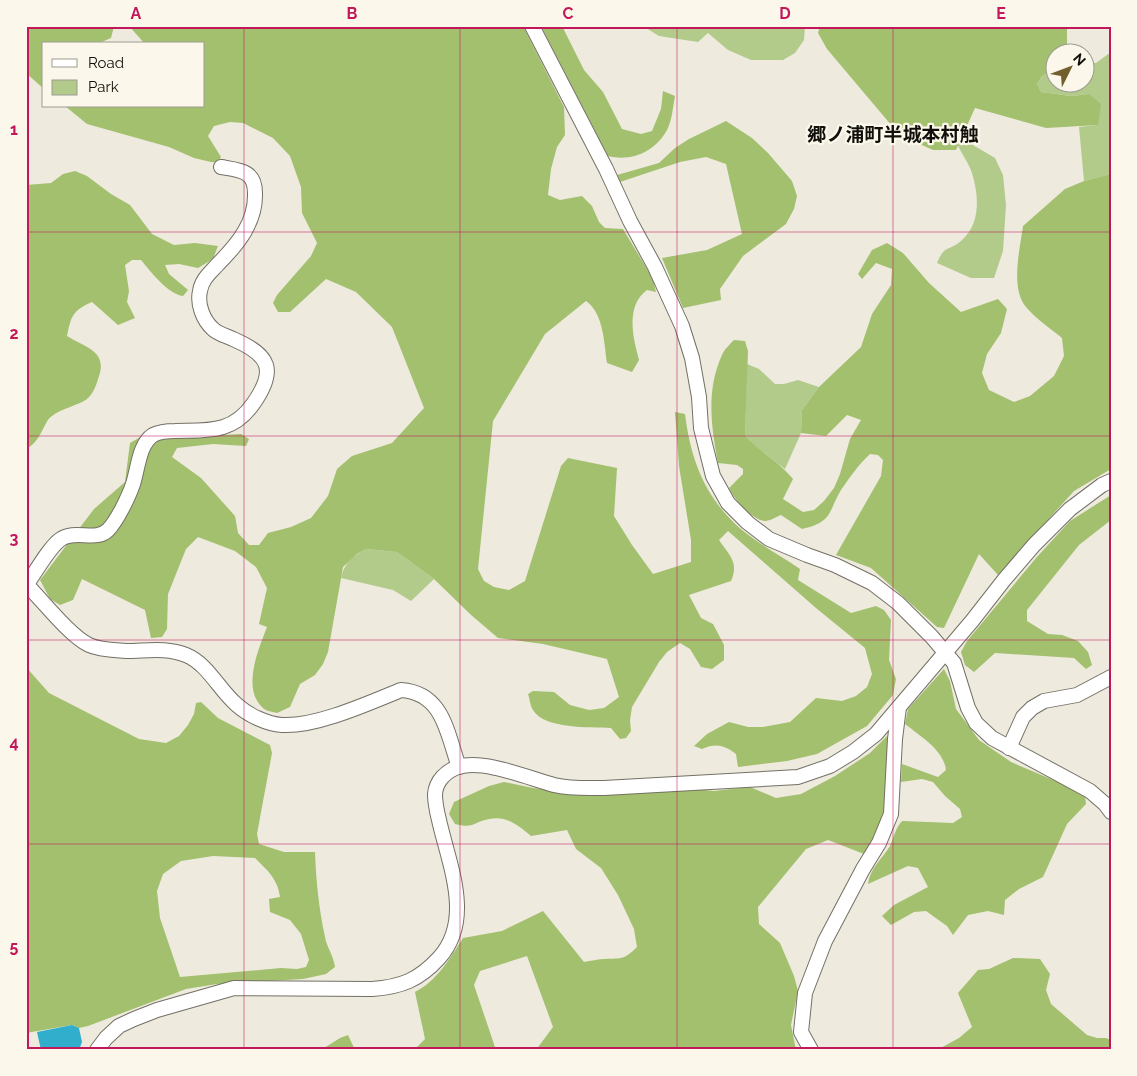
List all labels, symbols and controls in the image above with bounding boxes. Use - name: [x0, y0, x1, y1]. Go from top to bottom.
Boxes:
- text: A: [131, 4, 142, 23]
- text: B: [347, 4, 358, 23]
- text: C: [563, 4, 574, 23]
- text: D: [779, 4, 791, 23]
- text: E: [996, 4, 1006, 23]
- legend: [42, 42, 205, 108]
- north arrow: [1044, 42, 1094, 92]
- text: N: [1070, 50, 1089, 69]
- text: Road: [88, 54, 124, 72]
- text: Park: [88, 78, 119, 96]
- text: 1: [10, 120, 18, 139]
- district label: 郷ノ浦町半城本村触: [807, 123, 979, 145]
- text: 2: [9, 324, 19, 343]
- text: 3: [10, 529, 19, 548]
- text: 4: [9, 733, 19, 752]
- text: 5: [10, 937, 19, 956]

